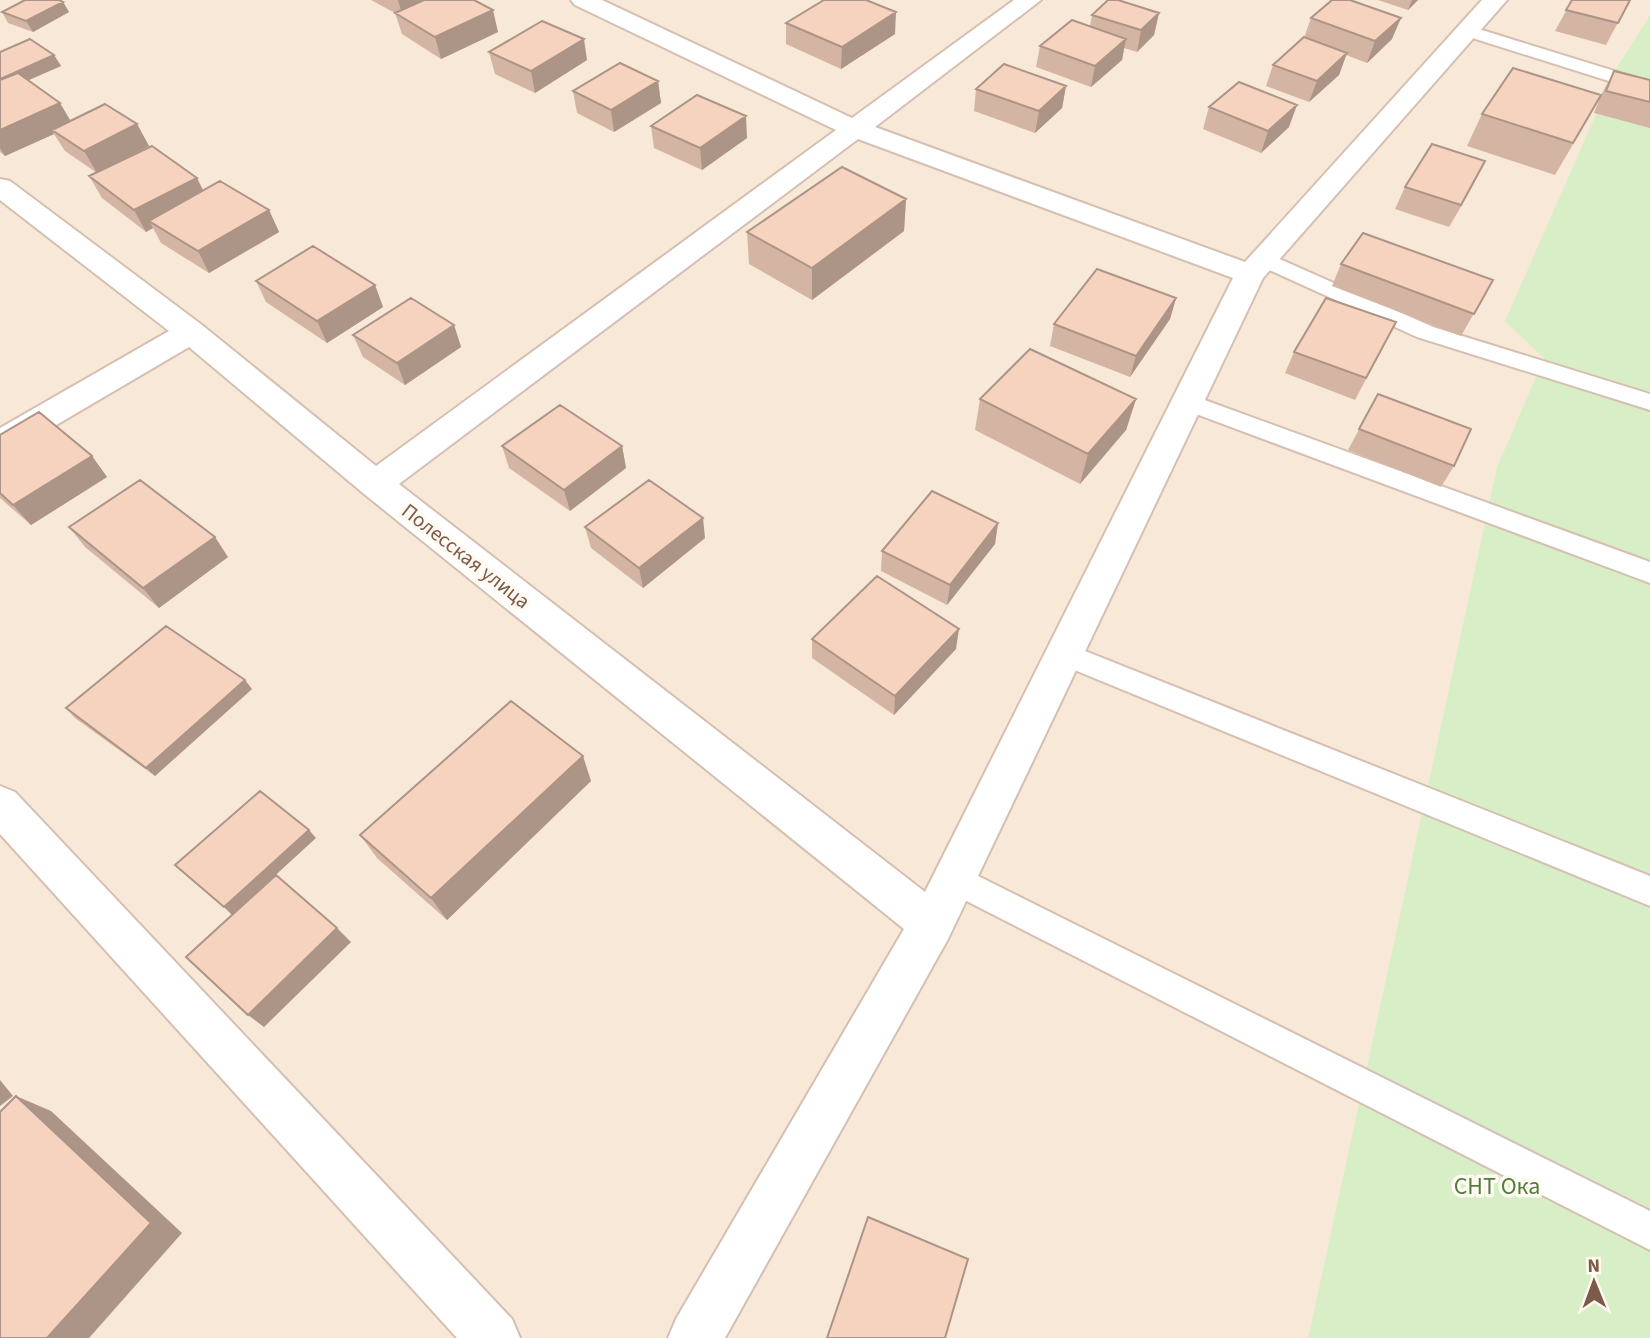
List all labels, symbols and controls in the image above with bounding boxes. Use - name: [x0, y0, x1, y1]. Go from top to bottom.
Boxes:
- street label: Полесская улица: [395, 496, 537, 616]
- park label: СНТ Ока: [1454, 1169, 1540, 1204]
- north arrow: [1559, 1247, 1629, 1317]
- text: N: [1587, 1253, 1600, 1280]

